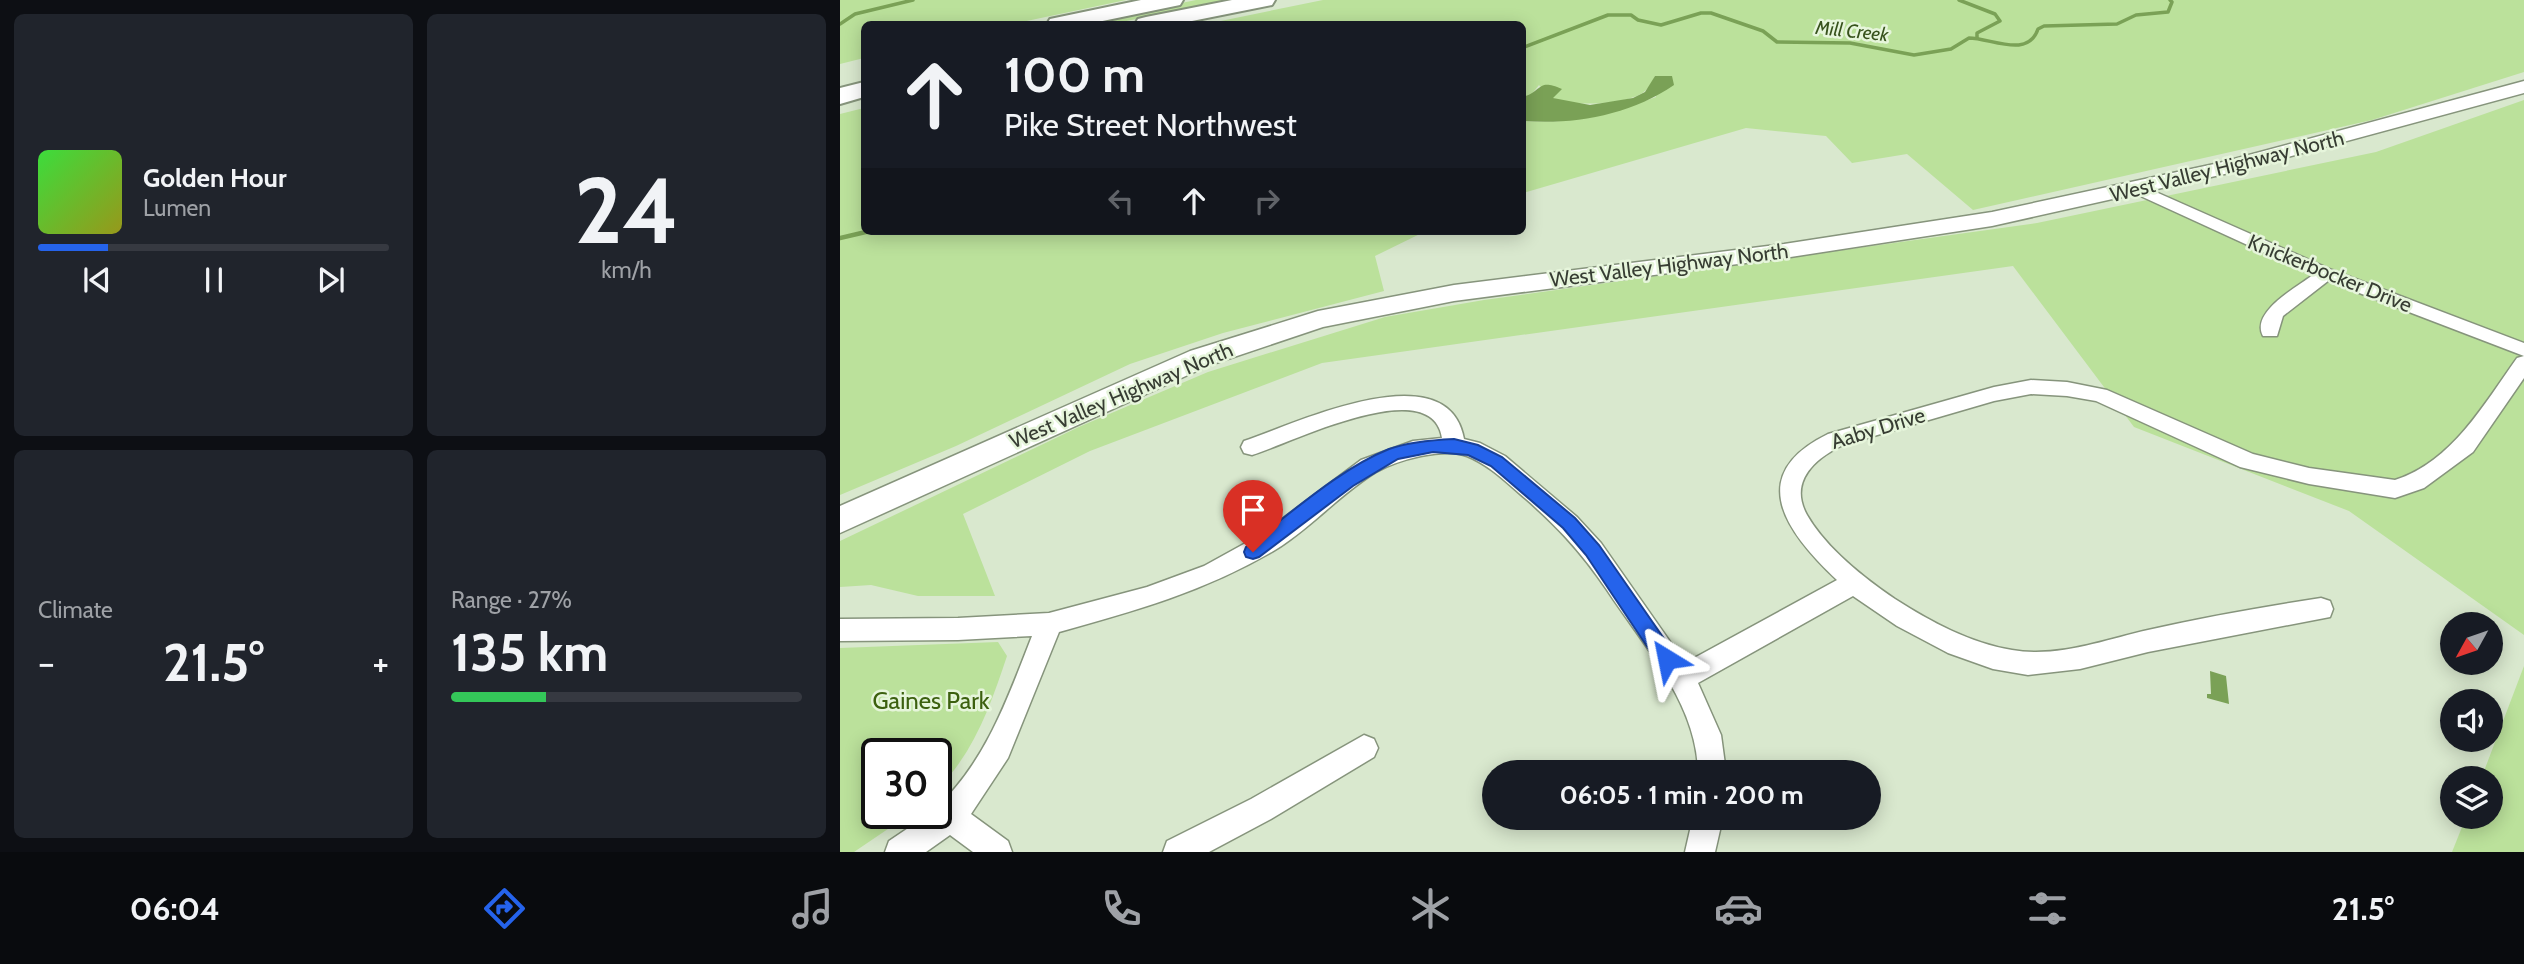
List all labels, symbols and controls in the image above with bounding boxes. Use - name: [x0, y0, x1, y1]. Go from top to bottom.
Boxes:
- water label: Mill Creek: [1814, 16, 1890, 46]
- text: 100 m: [1004, 45, 1145, 104]
- icon: ahead: [889, 49, 980, 140]
- text: Pike Street Northwest: [1004, 105, 1297, 144]
- street label: West Valley Highway North: [2107, 125, 2347, 207]
- text: 24: [574, 155, 679, 266]
- text: Golden Hour: [143, 162, 286, 194]
- icon: left: [1102, 182, 1140, 220]
- icon: ahead: [1175, 182, 1213, 220]
- icon: right: [1248, 182, 1286, 220]
- text: Lumen: [143, 194, 211, 222]
- street label: Knickerbocker Drive: [2244, 229, 2416, 317]
- street label: West Valley Highway North: [1548, 238, 1790, 292]
- text: km/h: [601, 256, 652, 284]
- icon: previous: [78, 261, 116, 299]
- icon: pause: [195, 261, 233, 299]
- icon: next: [312, 261, 350, 299]
- street label: West Valley Highway North: [1006, 337, 1236, 453]
- street label: Aaby Drive: [1828, 402, 1928, 454]
- pin: [1223, 480, 1283, 552]
- icon: arrive: [1234, 491, 1272, 529]
- text: Range · 27%: [451, 586, 572, 614]
- text: Climate: [38, 596, 113, 624]
- north arrow: [2440, 612, 2502, 676]
- map controls: [2440, 612, 2503, 829]
- text: 135 km: [451, 621, 608, 684]
- position arrow: [1630, 622, 1704, 696]
- text: 21.5°: [163, 631, 264, 694]
- text: −: [38, 639, 55, 686]
- text: +: [372, 639, 389, 686]
- park label: Gaines Park: [872, 686, 990, 715]
- button: sound: [2440, 689, 2503, 752]
- speed limit sign: 30: [861, 738, 952, 829]
- button: layers: [2440, 766, 2503, 829]
- text: 06:05 · 1 min · 200 m: [1559, 779, 1804, 811]
- icon: directions: [480, 884, 529, 933]
- icon: music: [788, 884, 837, 933]
- icon: phone: [1097, 884, 1146, 933]
- icon: climate: [1406, 884, 1455, 933]
- icon: car: [1714, 884, 1763, 933]
- icon: filters: [2023, 884, 2072, 933]
- text: 06:04: [130, 889, 220, 928]
- text: 21.5°: [2332, 889, 2394, 928]

